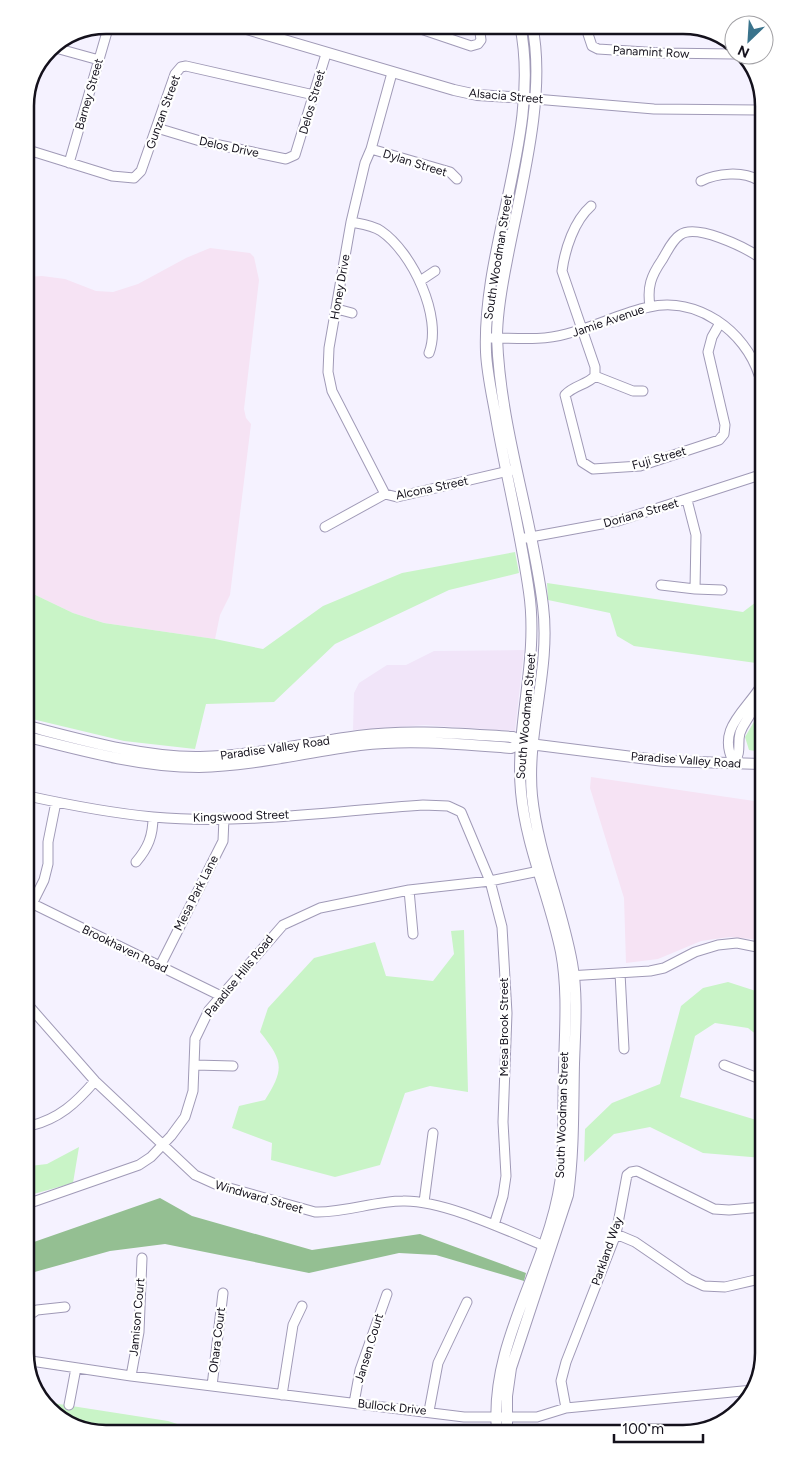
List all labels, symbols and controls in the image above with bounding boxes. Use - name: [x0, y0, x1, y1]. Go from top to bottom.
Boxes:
- north arrow: [724, 15, 774, 65]
- text: N: [735, 41, 752, 61]
- street label: Panamint Row: [612, 43, 690, 61]
- street label: Barney Street: [72, 56, 106, 131]
- street label: Delos Street: [296, 68, 328, 136]
- street label: Gunzan Street: [143, 73, 183, 151]
- street label: Alsacia Street: [468, 86, 544, 106]
- street label: Delos Drive: [198, 134, 261, 160]
- street label: Dylan Street: [381, 147, 449, 180]
- street label: South Woodman Street: [481, 193, 515, 321]
- street label: Honey Drive: [327, 253, 353, 321]
- street label: Jamie Avenue: [570, 302, 646, 340]
- street label: Fuji Street: [630, 443, 688, 472]
- street label: Alcona Street: [395, 473, 470, 502]
- street label: Doriana Street: [602, 495, 681, 530]
- street label: South Woodman Street: [514, 652, 539, 780]
- street label: Paradise Valley Road: [219, 733, 331, 763]
- street label: Paradise Valley Road: [630, 749, 742, 771]
- street label: Kingswood Street: [193, 807, 290, 825]
- street label: Mesa Park Lane: [171, 853, 221, 933]
- street label: Brookhaven Road: [80, 922, 170, 976]
- street label: Paradise Hills Road: [202, 932, 276, 1020]
- street label: Mesa Brook Street: [497, 977, 511, 1077]
- street label: South Woodman Street: [553, 1051, 571, 1179]
- street label: Windward Street: [213, 1178, 305, 1216]
- street label: Parkland Way: [589, 1214, 626, 1287]
- street label: Jamison Court: [127, 1277, 147, 1357]
- street label: Ohara Court: [206, 1306, 228, 1374]
- street label: Jansen Court: [352, 1311, 386, 1384]
- street label: Bullock Drive: [357, 1396, 428, 1418]
- scale bar: [614, 1412, 703, 1444]
- text: 100 m: [622, 1420, 664, 1438]

